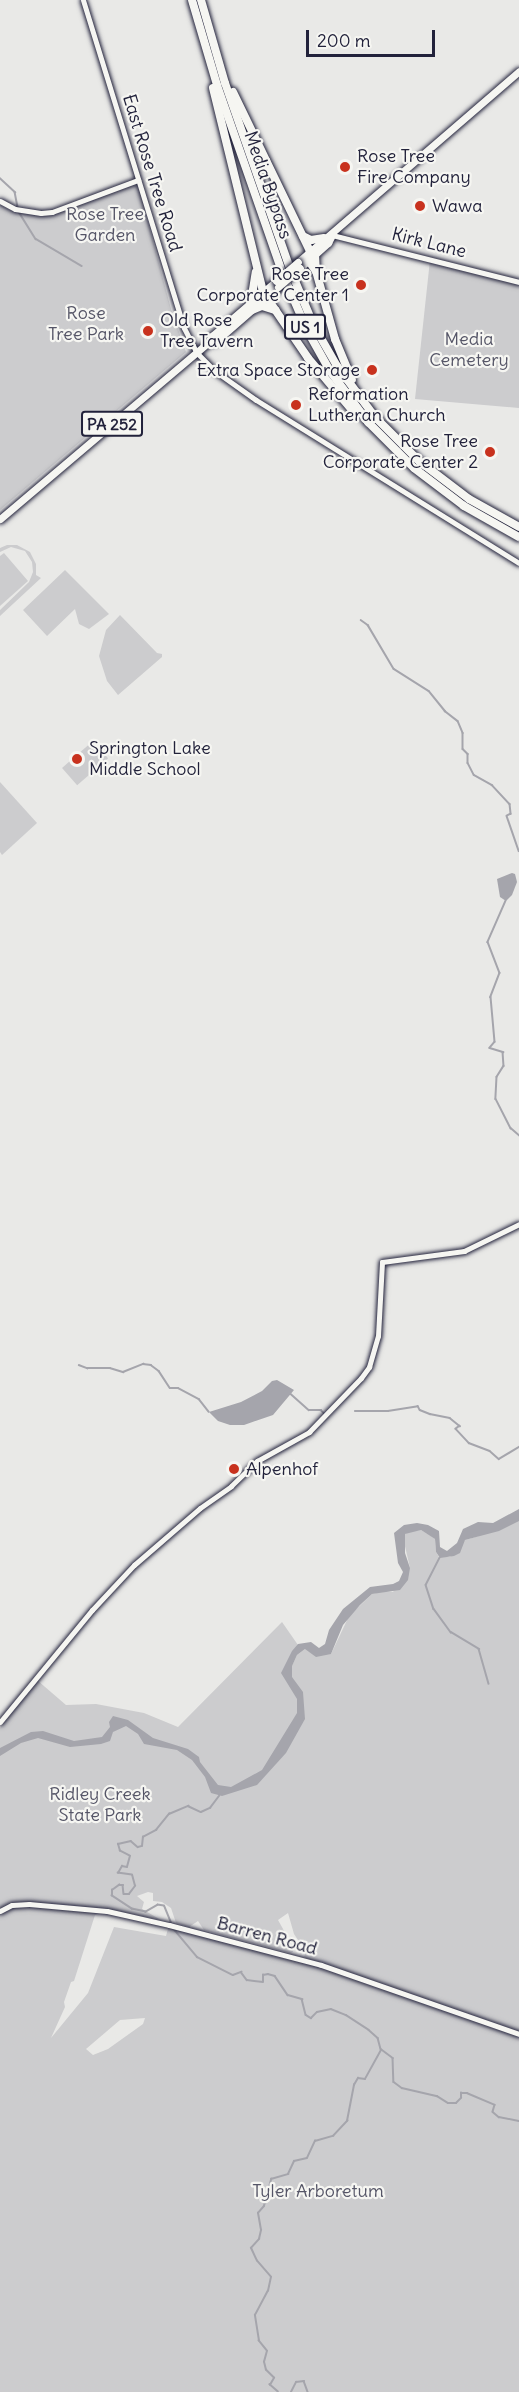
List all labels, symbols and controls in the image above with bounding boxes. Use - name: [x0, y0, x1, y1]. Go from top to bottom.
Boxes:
- scale bar: [309, 18, 438, 56]
- text: 200 m: [317, 29, 371, 52]
- street label: East Rose Tree Road: [118, 92, 186, 254]
- street label: Media Bypass: [240, 128, 296, 242]
- place label: Rose Tree Fire Company: [357, 146, 471, 188]
- marker: Rose Tree Fire Company: [338, 160, 352, 174]
- place label: Wawa: [432, 195, 482, 217]
- marker: Wawa: [413, 199, 427, 213]
- park label: Rose Tree Garden: [66, 204, 144, 246]
- street label: Kirk Lane: [390, 223, 468, 263]
- place label: Rose Tree Corporate Center 1: [197, 264, 349, 306]
- marker: Rose Tree Corporate Center 1: [354, 278, 368, 292]
- park label: Rose Tree Park: [48, 303, 124, 346]
- place label: Old Rose Tree Tavern: [160, 310, 253, 352]
- road number: US 1: [284, 314, 326, 340]
- marker: Old Rose Tree Tavern: [141, 324, 155, 338]
- park label: Media Cemetery: [429, 329, 509, 372]
- place label: Extra Space Storage: [197, 359, 360, 381]
- marker: Extra Space Storage: [365, 363, 379, 377]
- place label: Reformation Lutheran Church: [308, 384, 446, 426]
- marker: Reformation Lutheran Church: [289, 398, 303, 412]
- road number: PA 252: [80, 411, 144, 437]
- place label: Rose Tree Corporate Center 2: [323, 431, 478, 474]
- marker: Rose Tree Corporate Center 2: [483, 445, 497, 459]
- place label: Springton Lake Middle School: [89, 738, 211, 780]
- marker: Springton Lake Middle School: [70, 752, 84, 766]
- place label: Alpenhof: [246, 1458, 318, 1480]
- marker: Alpenhof: [227, 1462, 241, 1476]
- park label: Ridley Creek State Park: [49, 1784, 151, 1826]
- street label: Barren Road: [215, 1912, 319, 1960]
- park label: Tyler Arboretum: [252, 2180, 384, 2202]

